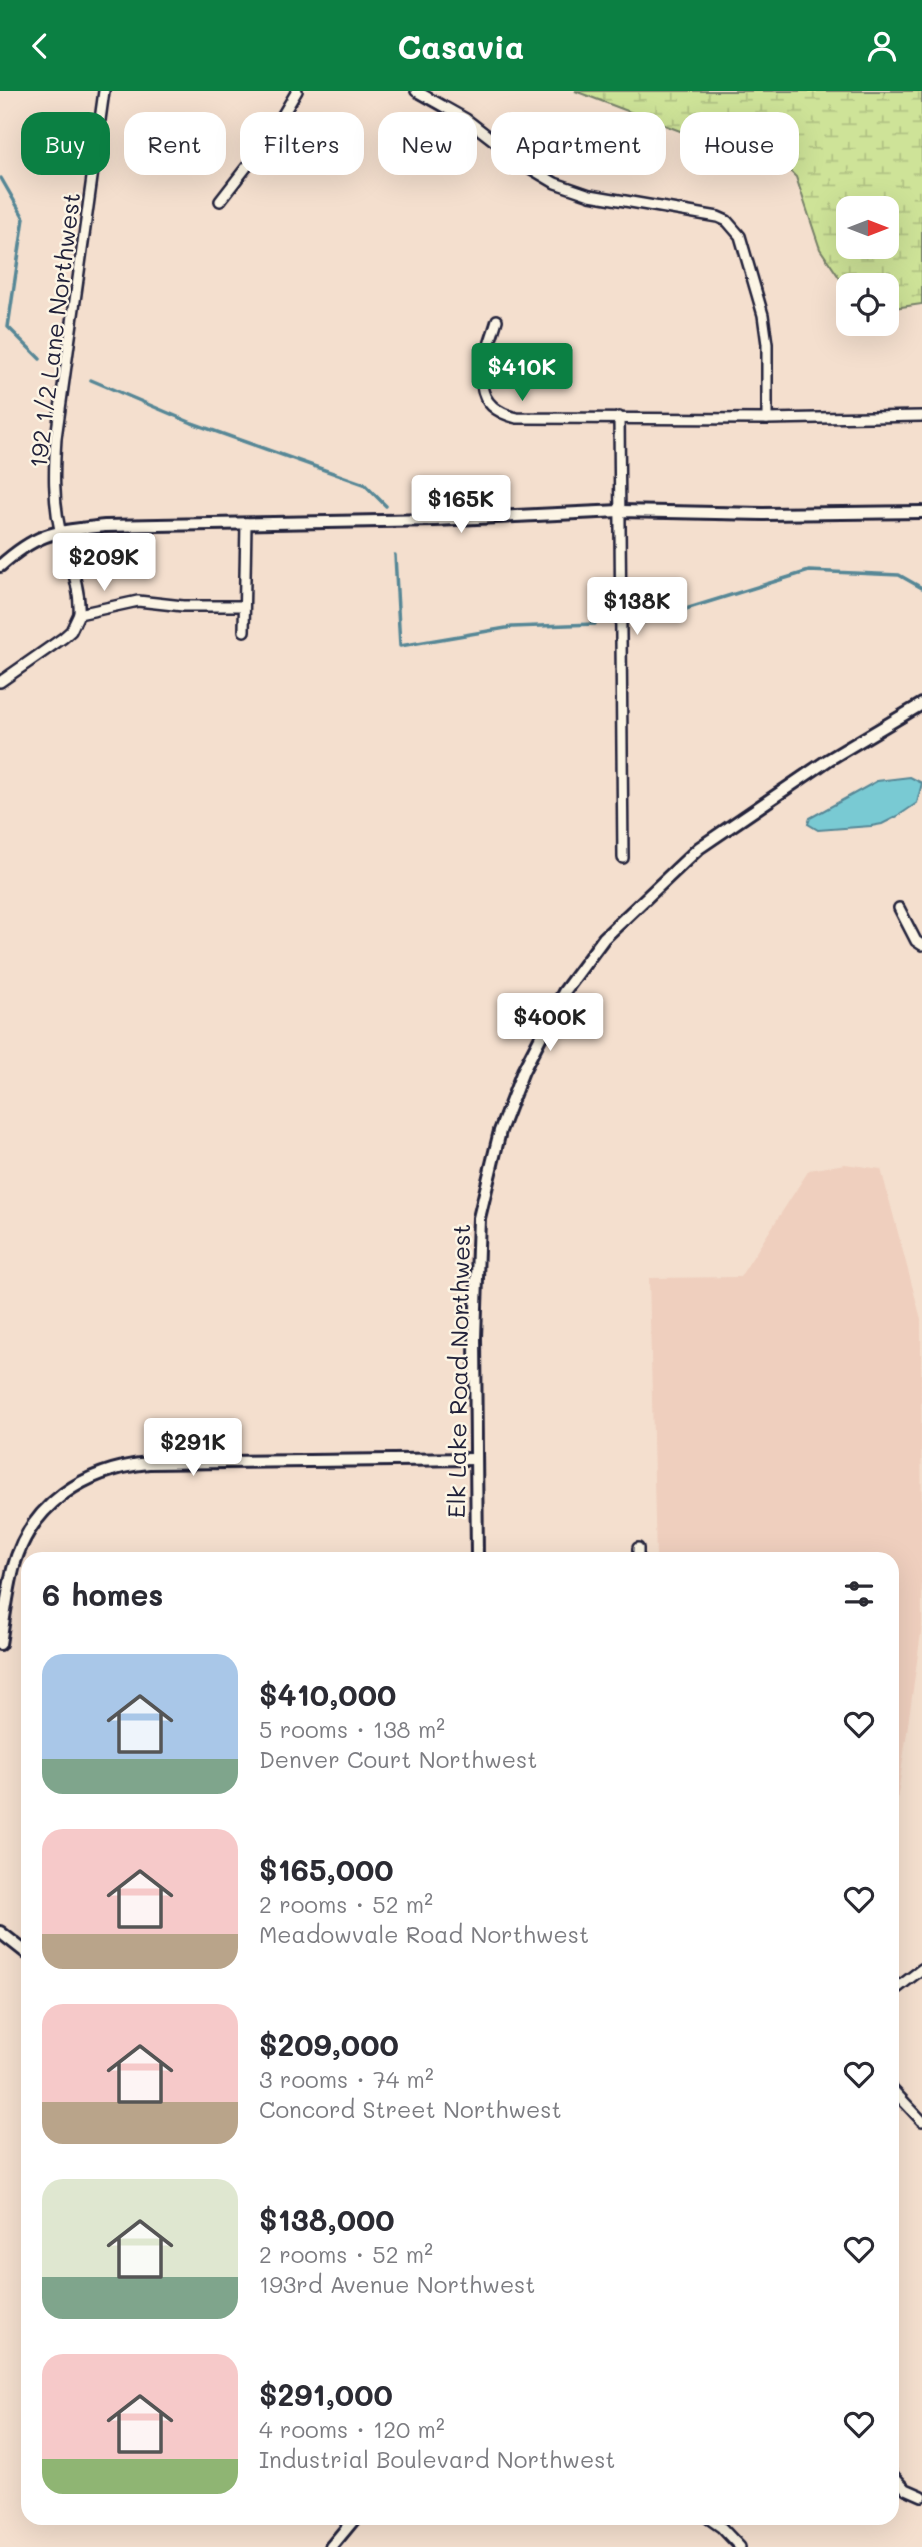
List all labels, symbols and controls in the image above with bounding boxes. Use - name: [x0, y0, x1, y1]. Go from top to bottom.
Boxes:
- text: Casavia: [398, 25, 524, 67]
- icon: back: [21, 27, 59, 65]
- icon: person: [863, 27, 901, 65]
- chip: Buy: [21, 112, 110, 175]
- chip: Rent: [124, 112, 226, 175]
- chip: Filters: [240, 112, 364, 175]
- chip: New: [378, 112, 477, 175]
- chip: Apartment: [491, 112, 666, 175]
- chip: House: [680, 112, 799, 175]
- street label: 192 1/2 Lane Northwest: [22, 190, 86, 470]
- north arrow: [836, 196, 900, 259]
- map controls: [836, 196, 899, 336]
- button: locate: [836, 273, 899, 336]
- pin: $410K: [473, 343, 571, 403]
- text: $410K: [488, 351, 556, 381]
- pin: $165K: [412, 475, 510, 535]
- text: $165K: [428, 483, 494, 513]
- pin: $209K: [55, 533, 153, 593]
- text: $209K: [69, 541, 139, 571]
- pin: $138K: [588, 577, 686, 637]
- text: $138K: [603, 585, 671, 615]
- pin: $400K: [501, 993, 599, 1053]
- text: $400K: [513, 1001, 587, 1031]
- street label: Elk Lake Road Northwest: [440, 1224, 476, 1518]
- pin: $291K: [144, 1419, 242, 1478]
- text: $291K: [160, 1426, 226, 1456]
- text: 6 homes: [42, 1574, 163, 1614]
- icon: filters: [840, 1575, 878, 1613]
- text: $410,000: [259, 1674, 396, 1714]
- icon: home: [98, 1682, 182, 1766]
- icon: heart: [840, 1705, 878, 1743]
- text: 5 rooms · 138 m²: [259, 1714, 445, 1744]
- text: Denver Court Northwest: [259, 1744, 537, 1774]
- text: $165,000: [259, 1849, 394, 1889]
- icon: home: [98, 1857, 182, 1941]
- icon: heart: [840, 1880, 878, 1918]
- text: 2 rooms · 52 m²: [259, 1889, 433, 1919]
- text: Meadowvale Road Northwest: [259, 1919, 589, 1949]
- text: $209,000: [259, 2024, 399, 2064]
- icon: home: [98, 2032, 182, 2116]
- icon: heart: [840, 2055, 878, 2093]
- text: 3 rooms · 74 m²: [259, 2064, 434, 2094]
- text: Concord Street Northwest: [259, 2094, 562, 2124]
- text: $138,000: [259, 2199, 395, 2239]
- icon: home: [98, 2207, 182, 2291]
- icon: heart: [840, 2230, 878, 2268]
- text: 2 rooms · 52 m²: [259, 2239, 433, 2269]
- text: 193rd Avenue Northwest: [259, 2269, 535, 2299]
- text: $291,000: [259, 2374, 393, 2414]
- icon: home: [98, 2382, 182, 2466]
- icon: heart: [840, 2405, 878, 2443]
- text: 4 rooms · 120 m²: [259, 2414, 445, 2444]
- text: Industrial Boulevard Northwest: [259, 2444, 615, 2474]

